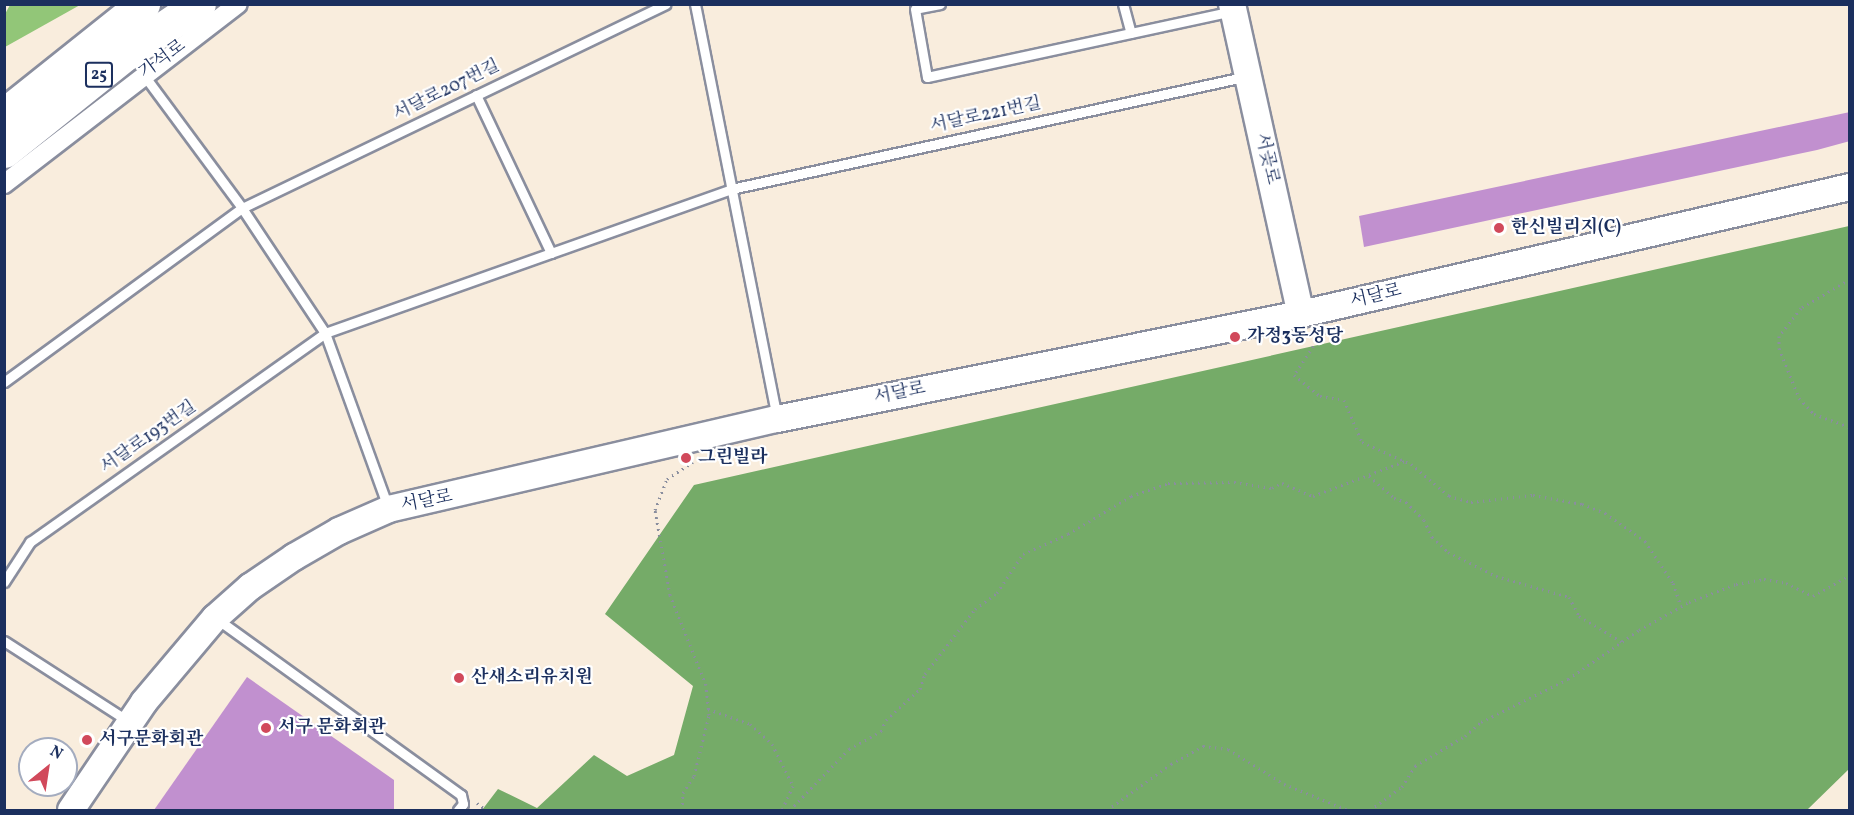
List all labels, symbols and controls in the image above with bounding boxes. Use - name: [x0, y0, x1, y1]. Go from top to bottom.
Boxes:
- street label: 가석로: [136, 36, 190, 84]
- street label: 서달로207번길: [390, 56, 504, 126]
- road number: 25: [84, 62, 114, 88]
- street label: 서달로221번길: [928, 94, 1044, 138]
- street label: 서곶로: [1250, 131, 1282, 187]
- place label: 한신빌리지(C): [1511, 217, 1621, 239]
- marker: 한신빌리지(C): [1492, 221, 1506, 235]
- street label: 서달로: [1348, 281, 1404, 313]
- place label: 가정3동성당: [1247, 326, 1343, 348]
- marker: 가정3동성당: [1228, 330, 1242, 344]
- street label: 서달로: [872, 378, 928, 410]
- street label: 서달로193번길: [97, 397, 201, 479]
- place label: 그린빌라: [698, 447, 768, 469]
- marker: 그린빌라: [679, 451, 693, 465]
- street label: 서달로: [399, 486, 455, 518]
- place label: 산새소리유치원: [471, 667, 593, 689]
- marker: 산새소리유치원: [452, 671, 466, 685]
- place label: 서구 문화회관: [278, 717, 386, 739]
- marker: 서구 문화회관: [259, 721, 273, 735]
- place label: 서구문화회관: [99, 729, 203, 751]
- marker: 서구문화회관: [80, 733, 94, 747]
- north arrow: [18, 737, 78, 797]
- text: N: [45, 741, 67, 766]

